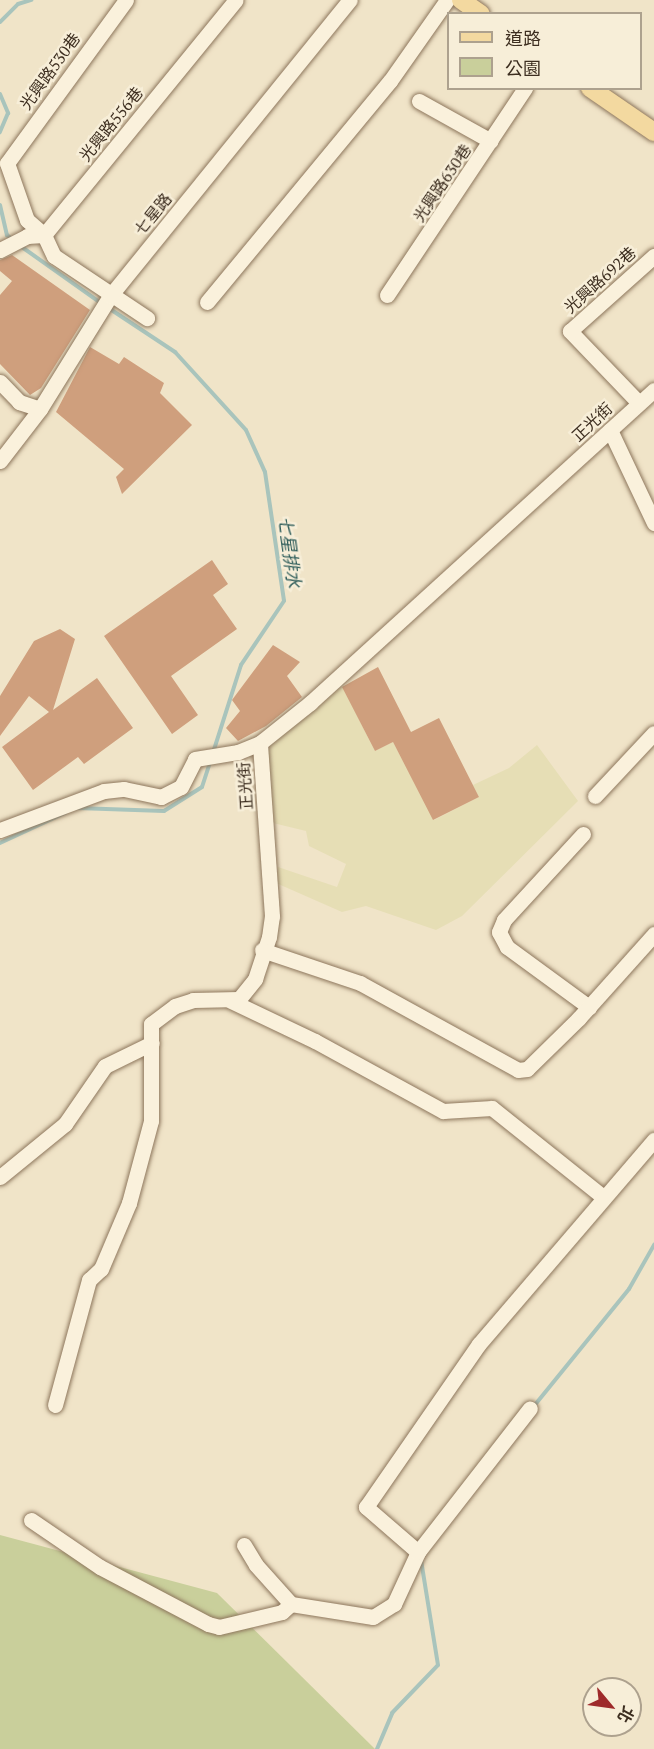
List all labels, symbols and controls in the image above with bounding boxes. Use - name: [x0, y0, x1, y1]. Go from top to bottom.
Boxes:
- legend: [447, 12, 642, 90]
- text: 道路: [505, 26, 541, 50]
- street label: 光興路530巷: [16, 29, 84, 113]
- text: 公園: [505, 56, 541, 80]
- street label: 光興路556巷: [75, 83, 147, 165]
- street label: 光興路630巷: [409, 140, 475, 226]
- street label: 七星路: [130, 189, 176, 239]
- street label: 光興路692巷: [560, 243, 640, 317]
- street label: 正光街: [568, 399, 616, 445]
- water label: 七星排水: [274, 515, 306, 589]
- street label: 正光街: [234, 761, 256, 811]
- north arrow: [582, 1677, 642, 1737]
- text: 北: [612, 1702, 640, 1727]

